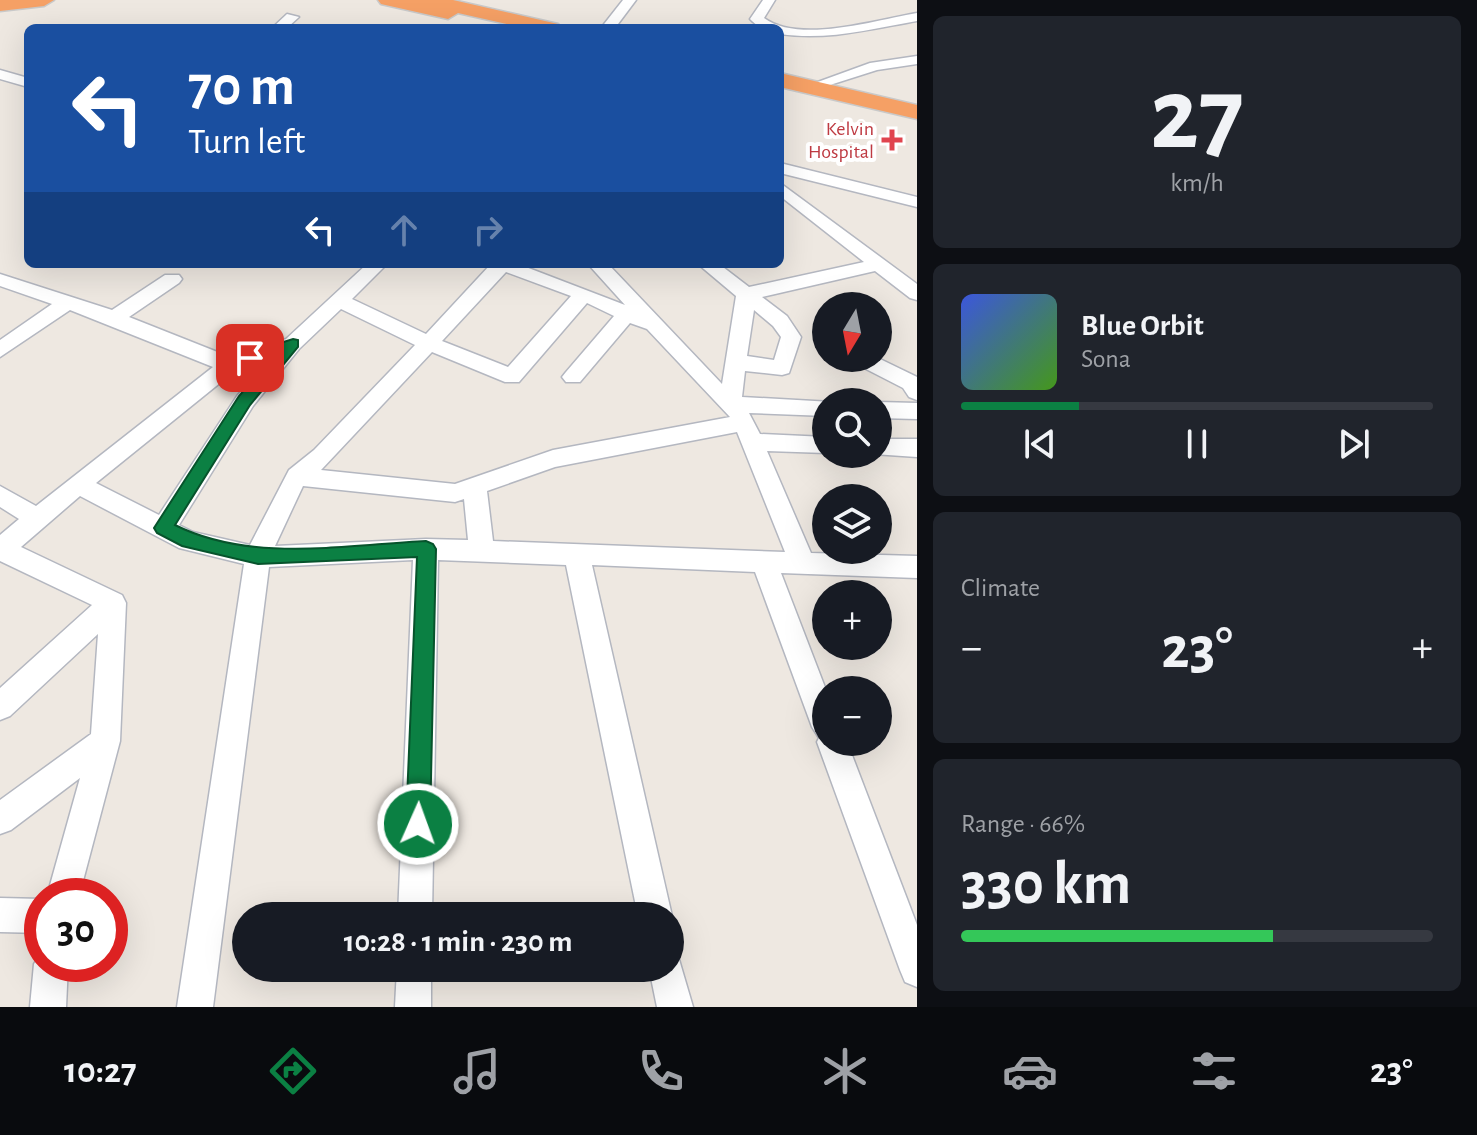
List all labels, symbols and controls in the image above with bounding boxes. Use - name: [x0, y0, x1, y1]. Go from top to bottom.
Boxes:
- icon: left: [56, 56, 160, 160]
- text: 70 m: [188, 59, 295, 115]
- text: 27: [1150, 64, 1244, 168]
- place label: Kelvin Hospital: [808, 119, 874, 162]
- text: Turn left: [188, 124, 305, 160]
- marker: Kelvin Hospital: [881, 129, 903, 151]
- text: km/h: [1170, 170, 1224, 196]
- icon: left: [298, 208, 342, 252]
- icon: ahead: [382, 208, 426, 252]
- icon: right: [466, 208, 510, 252]
- north arrow: [812, 292, 892, 372]
- map controls: [812, 292, 892, 756]
- text: Blue Orbit: [1081, 311, 1204, 341]
- pin: [216, 324, 284, 392]
- icon: arrive: [228, 336, 272, 380]
- text: Sona: [1081, 346, 1131, 372]
- button: search: [812, 388, 892, 468]
- icon: previous: [1018, 422, 1062, 466]
- icon: pause: [1175, 422, 1219, 466]
- icon: next: [1332, 422, 1376, 466]
- button: layers: [812, 484, 892, 564]
- text: Climate: [961, 575, 1040, 601]
- button: +: [812, 580, 892, 660]
- text: 23°: [1161, 619, 1233, 679]
- text: −: [961, 626, 982, 670]
- text: +: [1412, 626, 1433, 670]
- button: −: [812, 676, 892, 756]
- position arrow: [376, 782, 460, 866]
- text: Range · 66%: [961, 811, 1085, 837]
- text: 330 km: [961, 855, 1131, 915]
- speed limit sign: 30: [24, 878, 128, 982]
- text: 10:28 · 1 min · 230 m: [344, 927, 572, 957]
- icon: directions: [265, 1043, 321, 1099]
- icon: music: [449, 1043, 505, 1099]
- icon: phone: [633, 1043, 689, 1099]
- icon: climate: [817, 1043, 873, 1099]
- icon: car: [1002, 1043, 1058, 1099]
- icon: filters: [1186, 1043, 1242, 1099]
- text: 10:27: [64, 1053, 137, 1089]
- text: 23°: [1370, 1053, 1413, 1089]

